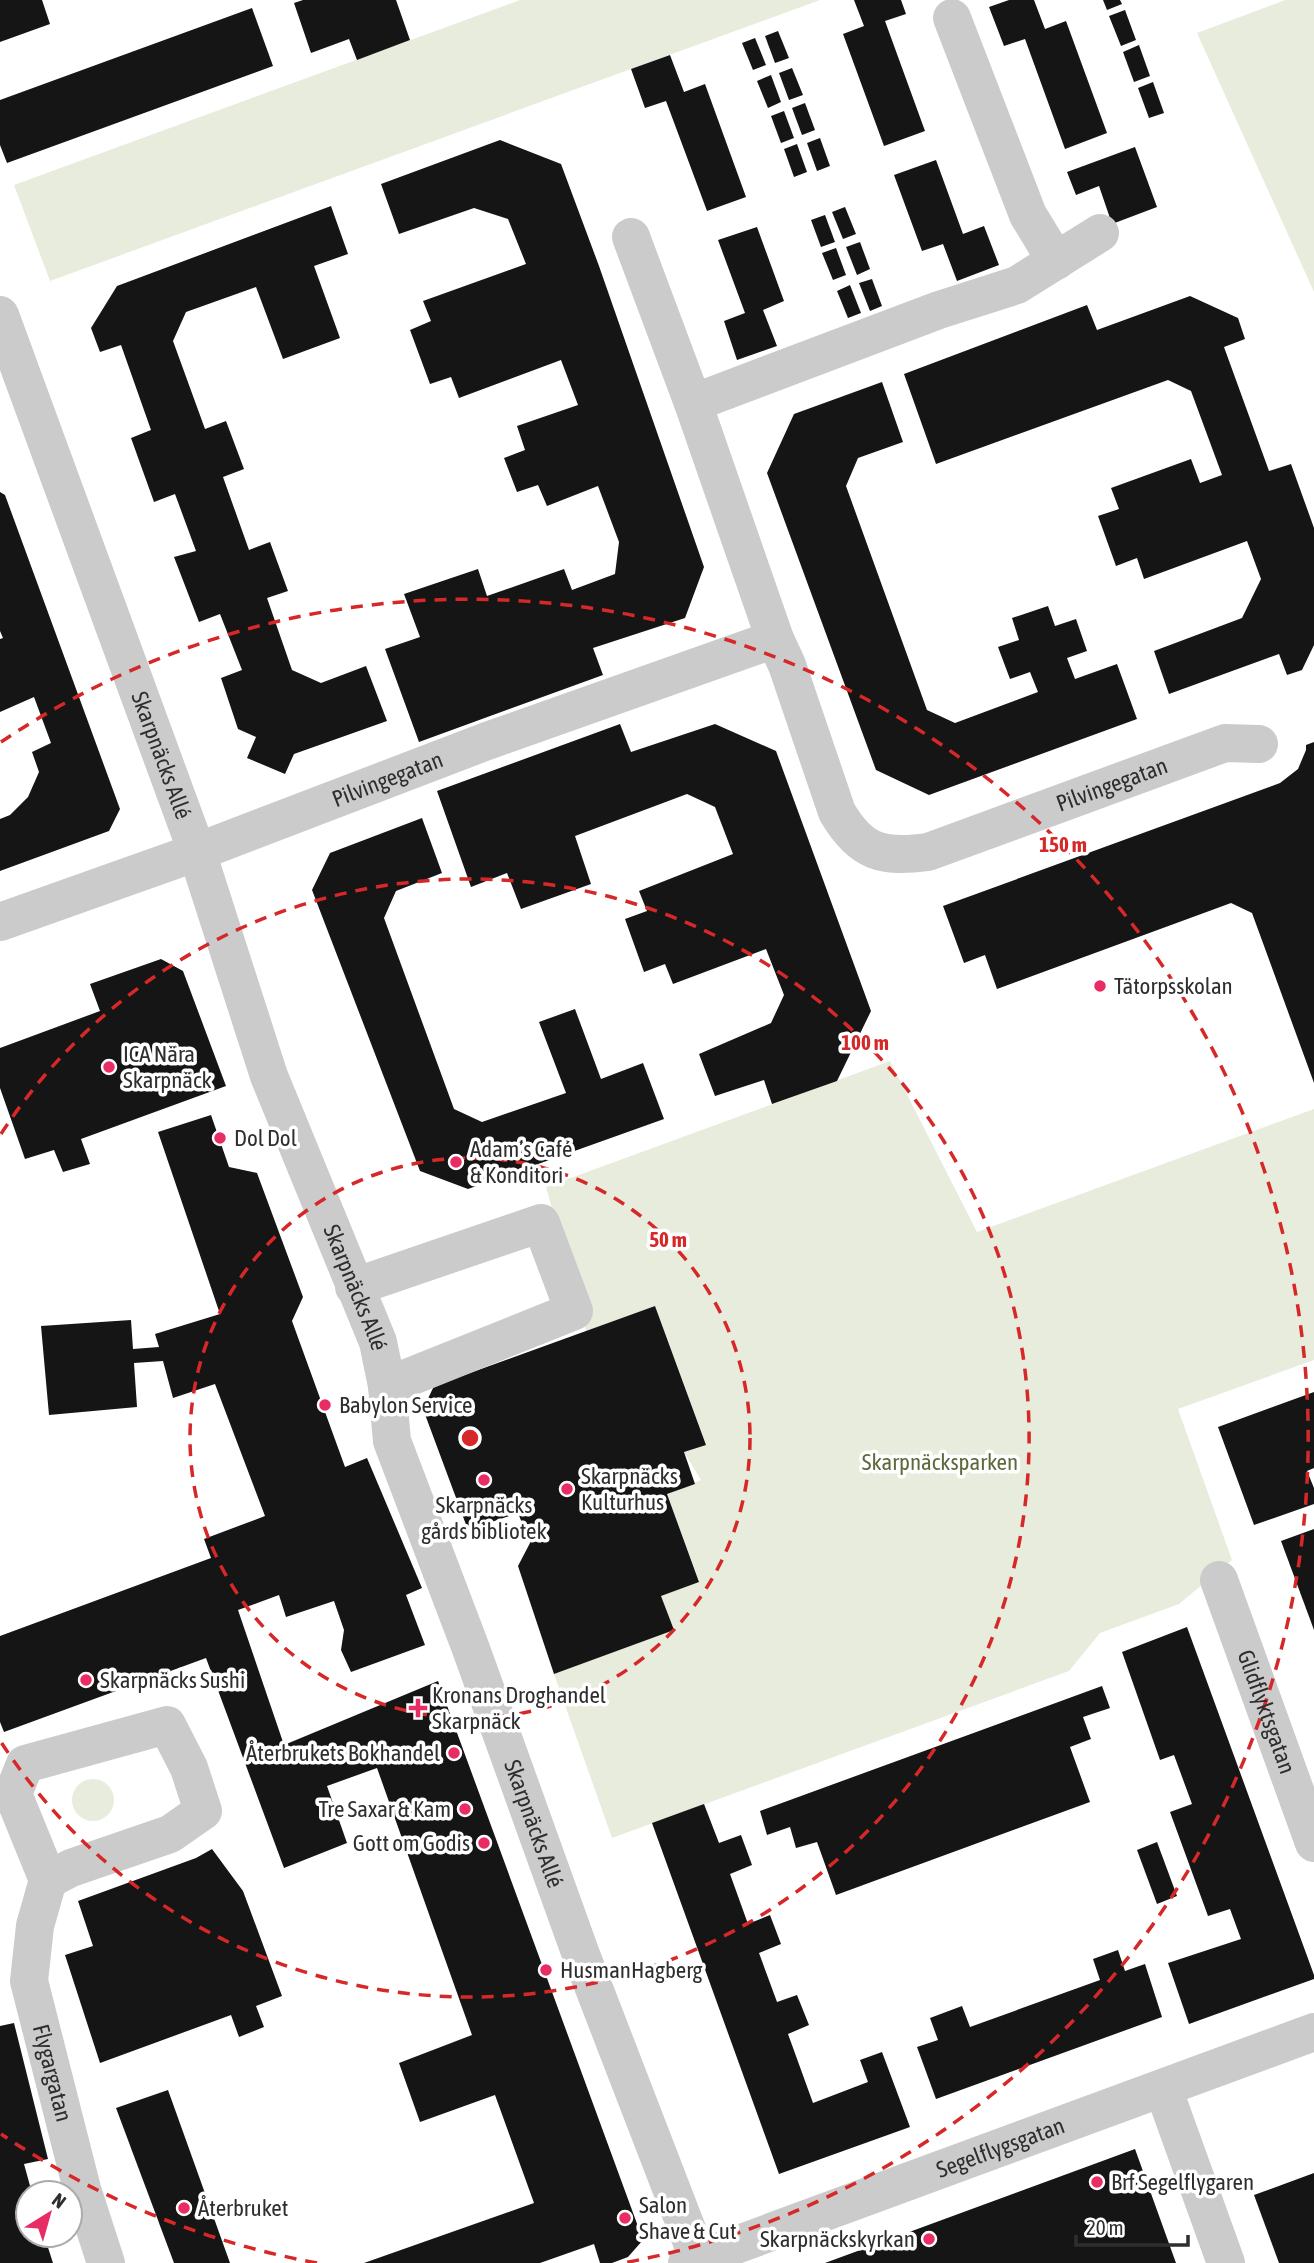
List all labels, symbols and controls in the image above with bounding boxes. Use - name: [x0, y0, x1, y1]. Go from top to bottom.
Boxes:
- street label: Skarpnäcks Allé: [126, 688, 197, 823]
- street label: Pilvingegatan: [328, 746, 446, 812]
- street label: Pilvingegatan: [1053, 752, 1171, 817]
- text: 150 m: [1039, 832, 1087, 856]
- place label: Tätorpsskolan: [1114, 973, 1233, 999]
- marker: Tätorpsskolan: [1092, 978, 1108, 994]
- text: 100 m: [841, 1030, 889, 1054]
- place label: ICA Nära Skarpnäck: [123, 1041, 212, 1093]
- marker: ICA Nära Skarpnäck: [101, 1059, 117, 1075]
- place label: Dol Dol: [234, 1125, 297, 1151]
- marker: Dol Dol: [212, 1130, 228, 1146]
- place label: Adam’s Café & Konditori: [470, 1136, 572, 1188]
- marker: Adam’s Café & Konditori: [448, 1154, 464, 1170]
- street label: Skarpnäcks Allé: [318, 1221, 392, 1353]
- text: 50 m: [649, 1227, 687, 1251]
- place label: Babylon Service: [339, 1392, 472, 1418]
- marker: Babylon Service: [317, 1397, 333, 1413]
- centre of rings: [458, 1426, 482, 1450]
- park label: Skarpnäcksparken: [862, 1449, 1018, 1475]
- place label: Skarpnäcks Kulturhus: [581, 1463, 678, 1515]
- marker: Skarpnäcks gårds bibliotek: [476, 1472, 492, 1488]
- marker: Skarpnäcks Kulturhus: [559, 1481, 575, 1497]
- place label: Skarpnäcks gårds bibliotek: [421, 1492, 547, 1544]
- street label: Glidflyktsgatan: [1232, 1646, 1301, 1777]
- place label: Skarpnäcks Sushi: [100, 1667, 245, 1693]
- marker: Skarpnäcks Sushi: [78, 1672, 94, 1688]
- place label: Kronans Droghandel Skarpnäck: [432, 1682, 606, 1734]
- marker: Kronans Droghandel Skarpnäck: [410, 1700, 426, 1716]
- place label: Återbrukets Bokhandel: [246, 1740, 440, 1766]
- marker: Återbrukets Bokhandel: [446, 1745, 462, 1761]
- street label: Skarpnäcks Allé: [499, 1756, 569, 1891]
- place label: Tre Saxar & Kam: [318, 1796, 451, 1822]
- marker: Tre Saxar & Kam: [457, 1801, 473, 1817]
- place label: Gott om Godis: [353, 1830, 470, 1856]
- marker: Gott om Godis: [476, 1835, 492, 1851]
- place label: HusmanHagberg: [560, 1957, 702, 1983]
- marker: HusmanHagberg: [538, 1962, 554, 1978]
- street label: Flygargatan: [28, 2022, 77, 2124]
- street label: Segelflygsgatan: [933, 2112, 1068, 2183]
- place label: Brf Segelflygaren: [1111, 2169, 1254, 2195]
- marker: Brf Segelflygaren: [1089, 2174, 1105, 2190]
- north arrow: [14, 2179, 84, 2249]
- text: N: [48, 2188, 70, 2213]
- place label: Salon Shave & Cut: [639, 2192, 737, 2244]
- place label: Återbruket: [198, 2195, 288, 2221]
- marker: Återbruket: [176, 2200, 192, 2216]
- scale bar: [1076, 2204, 1188, 2248]
- marker: Salon Shave & Cut: [617, 2210, 633, 2226]
- text: 20 m: [1086, 2215, 1124, 2239]
- place label: Skarpnäckskyrkan: [760, 2226, 915, 2252]
- marker: Skarpnäckskyrkan: [921, 2231, 937, 2247]

